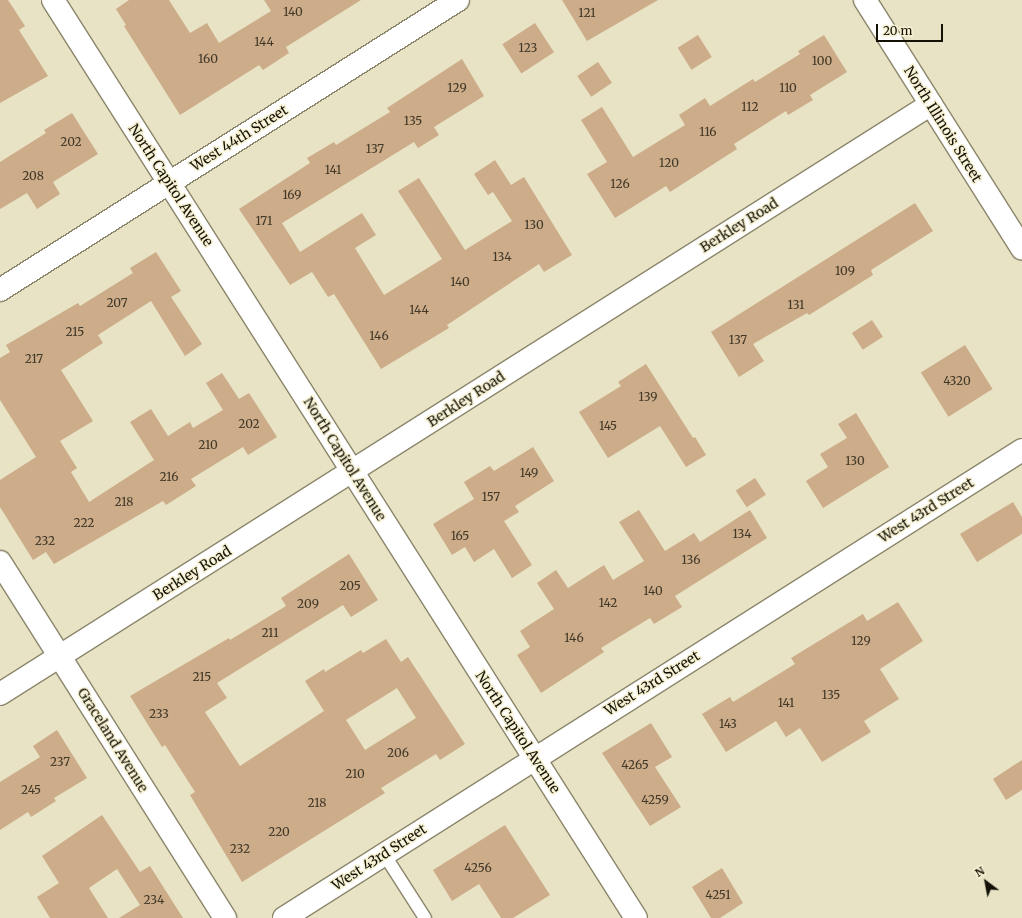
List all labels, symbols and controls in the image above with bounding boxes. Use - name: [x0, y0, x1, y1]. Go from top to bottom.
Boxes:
- house number: 140: [283, 5, 303, 19]
- house number: 121: [578, 6, 596, 20]
- scale bar: [878, 16, 945, 42]
- text: 20 m: [883, 23, 912, 38]
- house number: 144: [254, 35, 274, 49]
- house number: 123: [519, 41, 537, 55]
- house number: 160: [198, 52, 218, 66]
- house number: 100: [812, 54, 832, 68]
- street label: North Illinois Street: [900, 63, 986, 185]
- house number: 129: [447, 81, 467, 95]
- house number: 110: [779, 81, 797, 95]
- house number: 112: [741, 100, 759, 114]
- street label: West 44th Street: [187, 101, 291, 175]
- house number: 135: [404, 114, 422, 128]
- street label: North Capitol Avenue: [125, 121, 217, 249]
- house number: 116: [699, 125, 717, 139]
- house number: 202: [60, 135, 82, 149]
- house number: 137: [366, 142, 384, 156]
- house number: 120: [659, 156, 679, 170]
- house number: 141: [325, 163, 341, 177]
- house number: 208: [22, 169, 44, 183]
- house number: 126: [610, 177, 630, 191]
- house number: 169: [282, 188, 302, 202]
- street label: Berkley Road: [697, 194, 781, 256]
- house number: 171: [256, 214, 272, 228]
- house number: 130: [524, 218, 544, 232]
- house number: 134: [492, 250, 512, 264]
- house number: 109: [835, 264, 855, 278]
- house number: 140: [450, 275, 470, 289]
- house number: 207: [106, 296, 128, 310]
- house number: 131: [788, 298, 804, 312]
- house number: 144: [409, 303, 429, 317]
- house number: 215: [66, 325, 84, 339]
- house number: 146: [369, 329, 389, 343]
- house number: 137: [729, 333, 747, 347]
- house number: 217: [25, 352, 43, 366]
- street label: Berkley Road: [424, 368, 508, 430]
- house number: 4320: [943, 374, 971, 388]
- house number: 139: [639, 390, 657, 404]
- street label: North Capitol Avenue: [300, 394, 390, 524]
- house number: 202: [238, 417, 260, 431]
- house number: 145: [599, 419, 617, 433]
- house number: 210: [198, 438, 218, 452]
- house number: 130: [845, 454, 865, 468]
- house number: 149: [520, 466, 538, 480]
- house number: 216: [160, 470, 178, 484]
- street label: West 43rd Street: [875, 474, 977, 546]
- house number: 157: [482, 490, 500, 504]
- house number: 218: [115, 495, 133, 509]
- house number: 222: [74, 516, 94, 530]
- house number: 134: [732, 527, 752, 541]
- house number: 165: [451, 529, 469, 543]
- house number: 232: [35, 534, 55, 548]
- street label: Berkley Road: [150, 542, 234, 604]
- house number: 136: [681, 553, 701, 567]
- house number: 205: [339, 579, 361, 593]
- house number: 140: [643, 584, 663, 598]
- house number: 142: [599, 596, 617, 610]
- house number: 209: [297, 597, 319, 611]
- house number: 211: [261, 626, 279, 640]
- house number: 146: [564, 631, 584, 645]
- house number: 129: [851, 634, 871, 648]
- street label: West 43rd Street: [601, 647, 703, 719]
- street label: North Capitol Avenue: [472, 668, 564, 796]
- house number: 215: [193, 670, 211, 684]
- street label: Graceland Avenue: [74, 685, 152, 795]
- house number: 135: [822, 688, 840, 702]
- house number: 141: [778, 696, 794, 710]
- house number: 233: [149, 707, 169, 721]
- house number: 143: [719, 717, 737, 731]
- house number: 206: [387, 746, 409, 760]
- house number: 237: [50, 755, 70, 769]
- house number: 4265: [621, 758, 649, 772]
- house number: 210: [345, 767, 365, 781]
- house number: 245: [21, 783, 41, 797]
- house number: 4259: [641, 793, 669, 807]
- house number: 218: [308, 796, 326, 810]
- street label: West 43rd Street: [329, 820, 429, 894]
- house number: 220: [268, 825, 290, 839]
- house number: 232: [230, 842, 250, 856]
- house number: 4256: [464, 861, 492, 875]
- north arrow: [966, 862, 1006, 902]
- text: N: [972, 864, 987, 880]
- house number: 4251: [705, 888, 731, 902]
- house number: 234: [144, 893, 164, 907]

